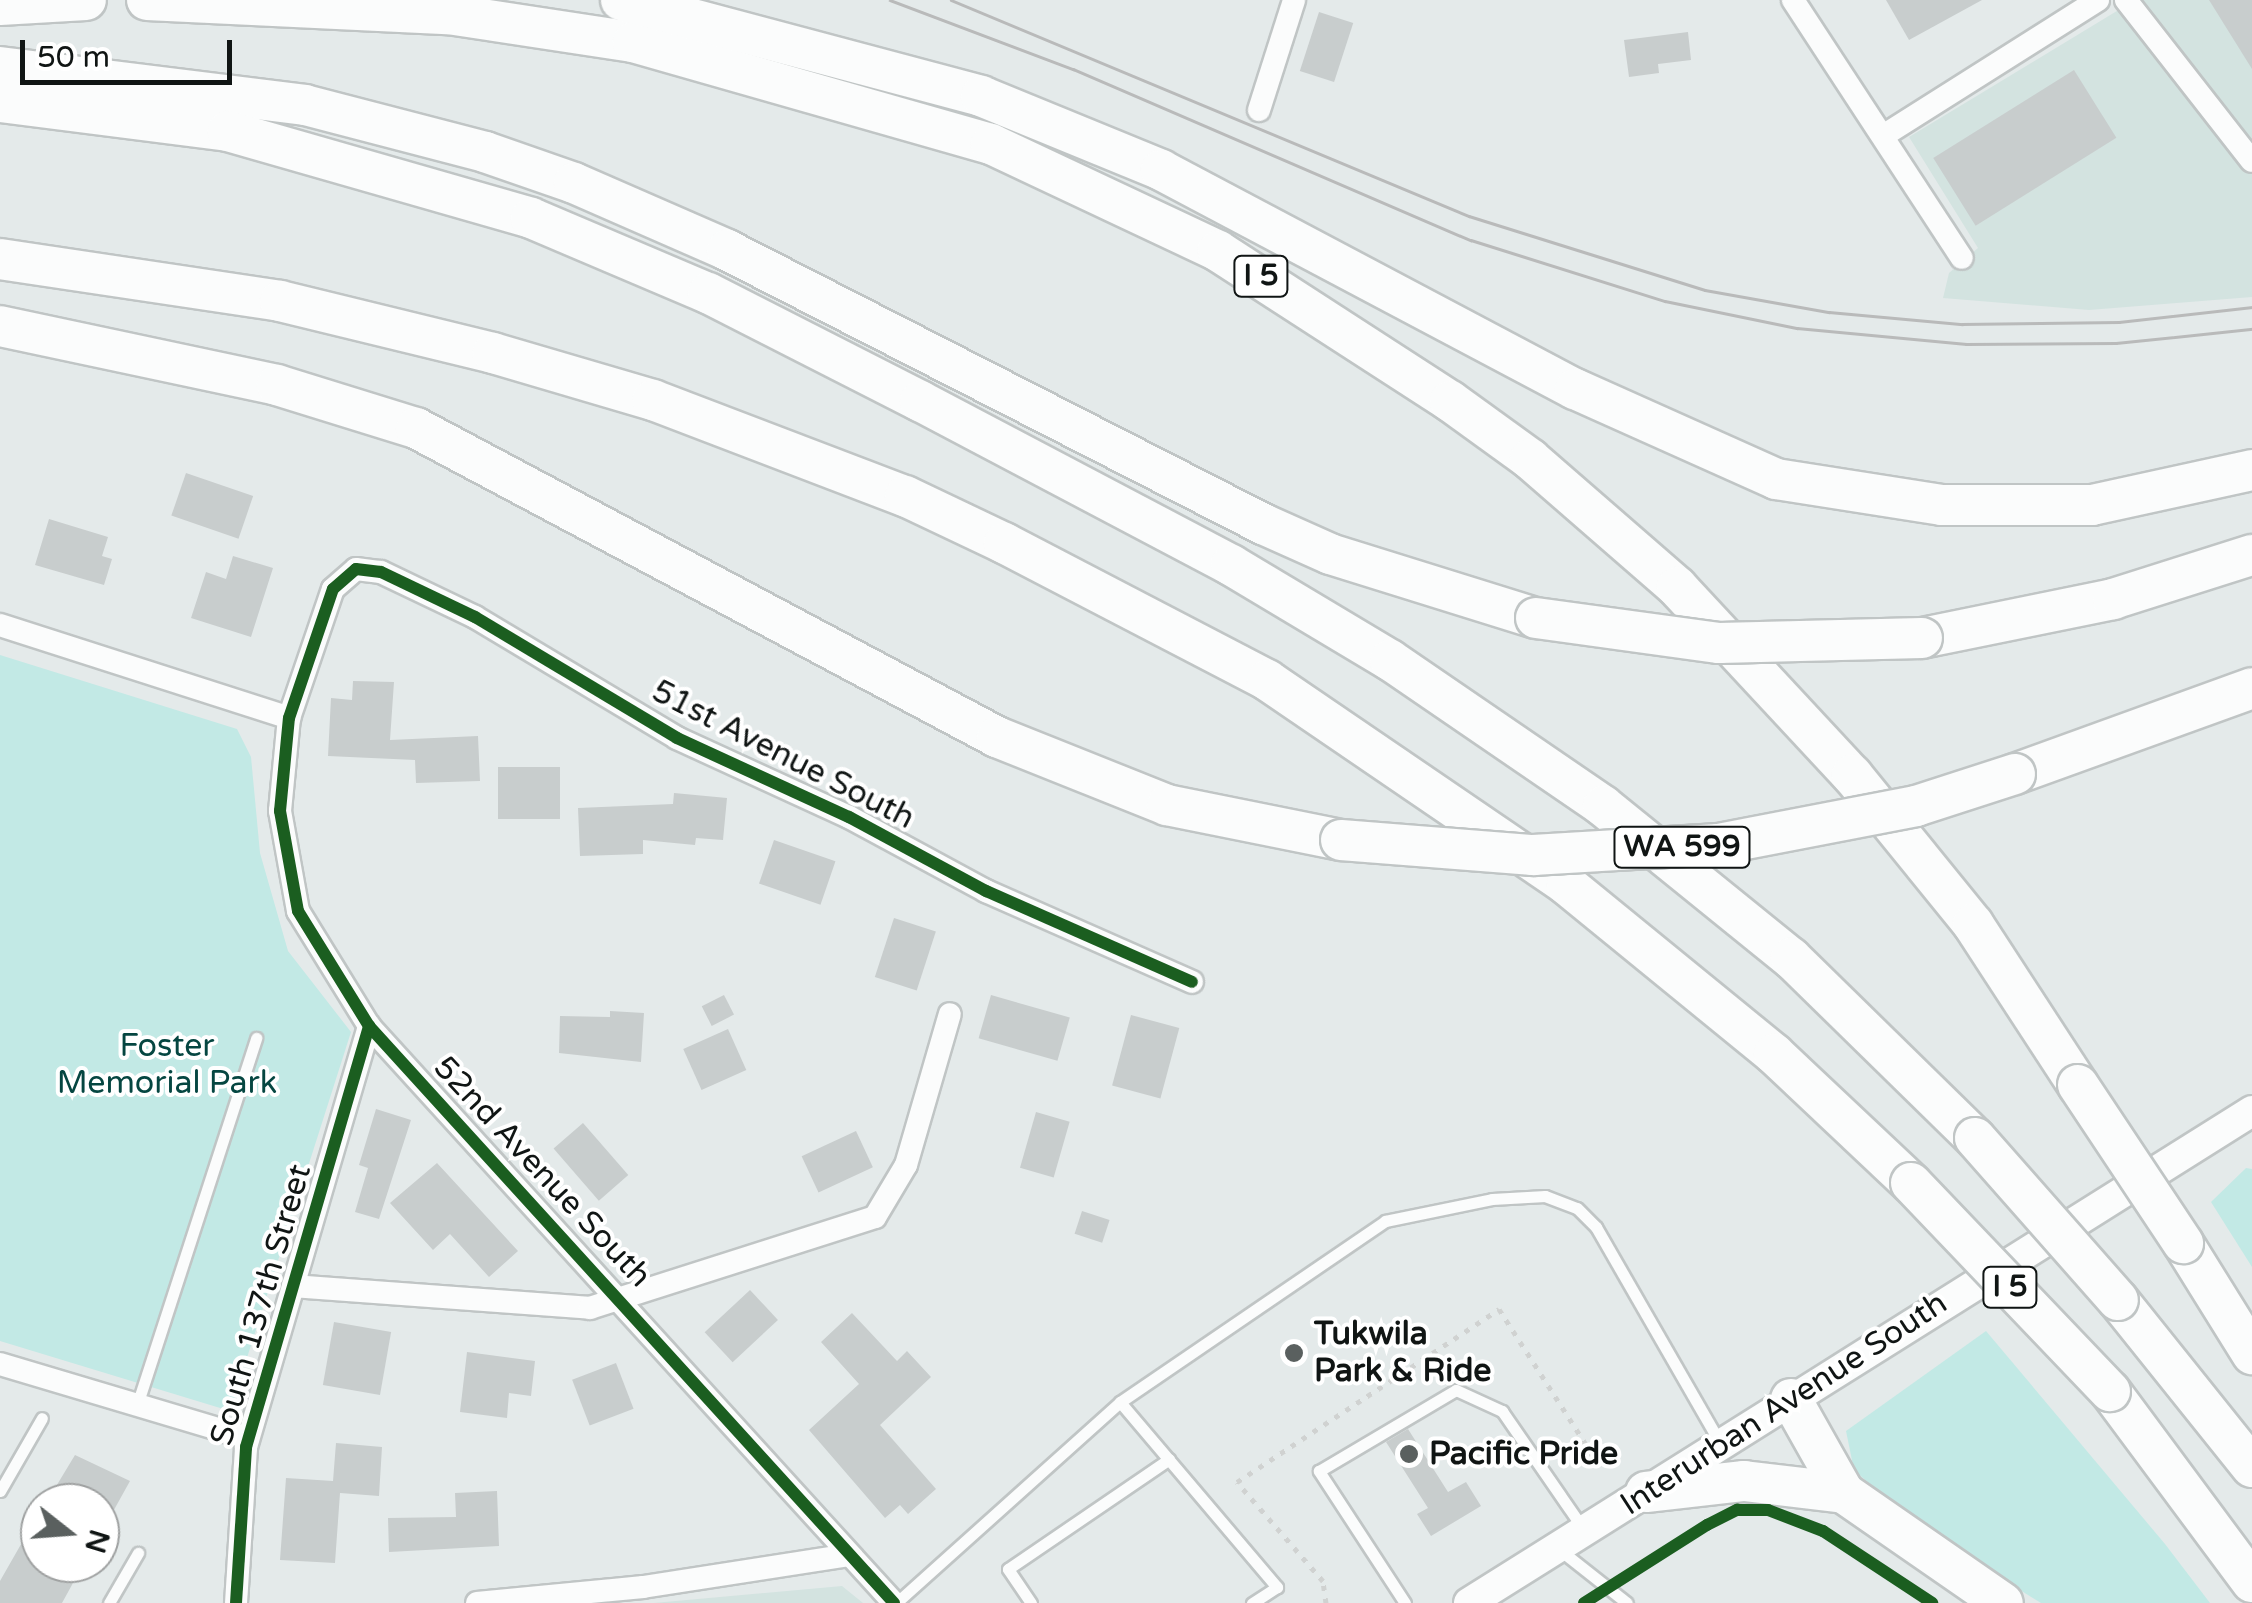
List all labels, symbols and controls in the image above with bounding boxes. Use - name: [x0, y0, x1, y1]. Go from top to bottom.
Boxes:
- scale bar: [25, 20, 238, 82]
- text: 50 m: [37, 39, 110, 76]
- road number: I 5: [1231, 251, 1291, 301]
- street label: 51st Avenue South: [645, 672, 921, 838]
- road number: WA 599: [1612, 822, 1752, 872]
- park label: Foster Memorial Park: [57, 1028, 277, 1103]
- street label: 52nd Avenue South: [425, 1049, 659, 1295]
- street label: South 137th Street: [203, 1160, 319, 1450]
- road number: I 5: [1980, 1262, 2040, 1312]
- street label: Interurban Avenue South: [1614, 1284, 1954, 1524]
- place label: Tukwila Park & Ride: [1314, 1316, 1491, 1391]
- marker: Tukwila Park & Ride: [1283, 1342, 1305, 1364]
- place label: Pacific Pride: [1429, 1435, 1618, 1473]
- marker: Pacific Pride: [1398, 1443, 1420, 1465]
- north arrow: [20, 1483, 120, 1583]
- text: N: [77, 1525, 116, 1557]

